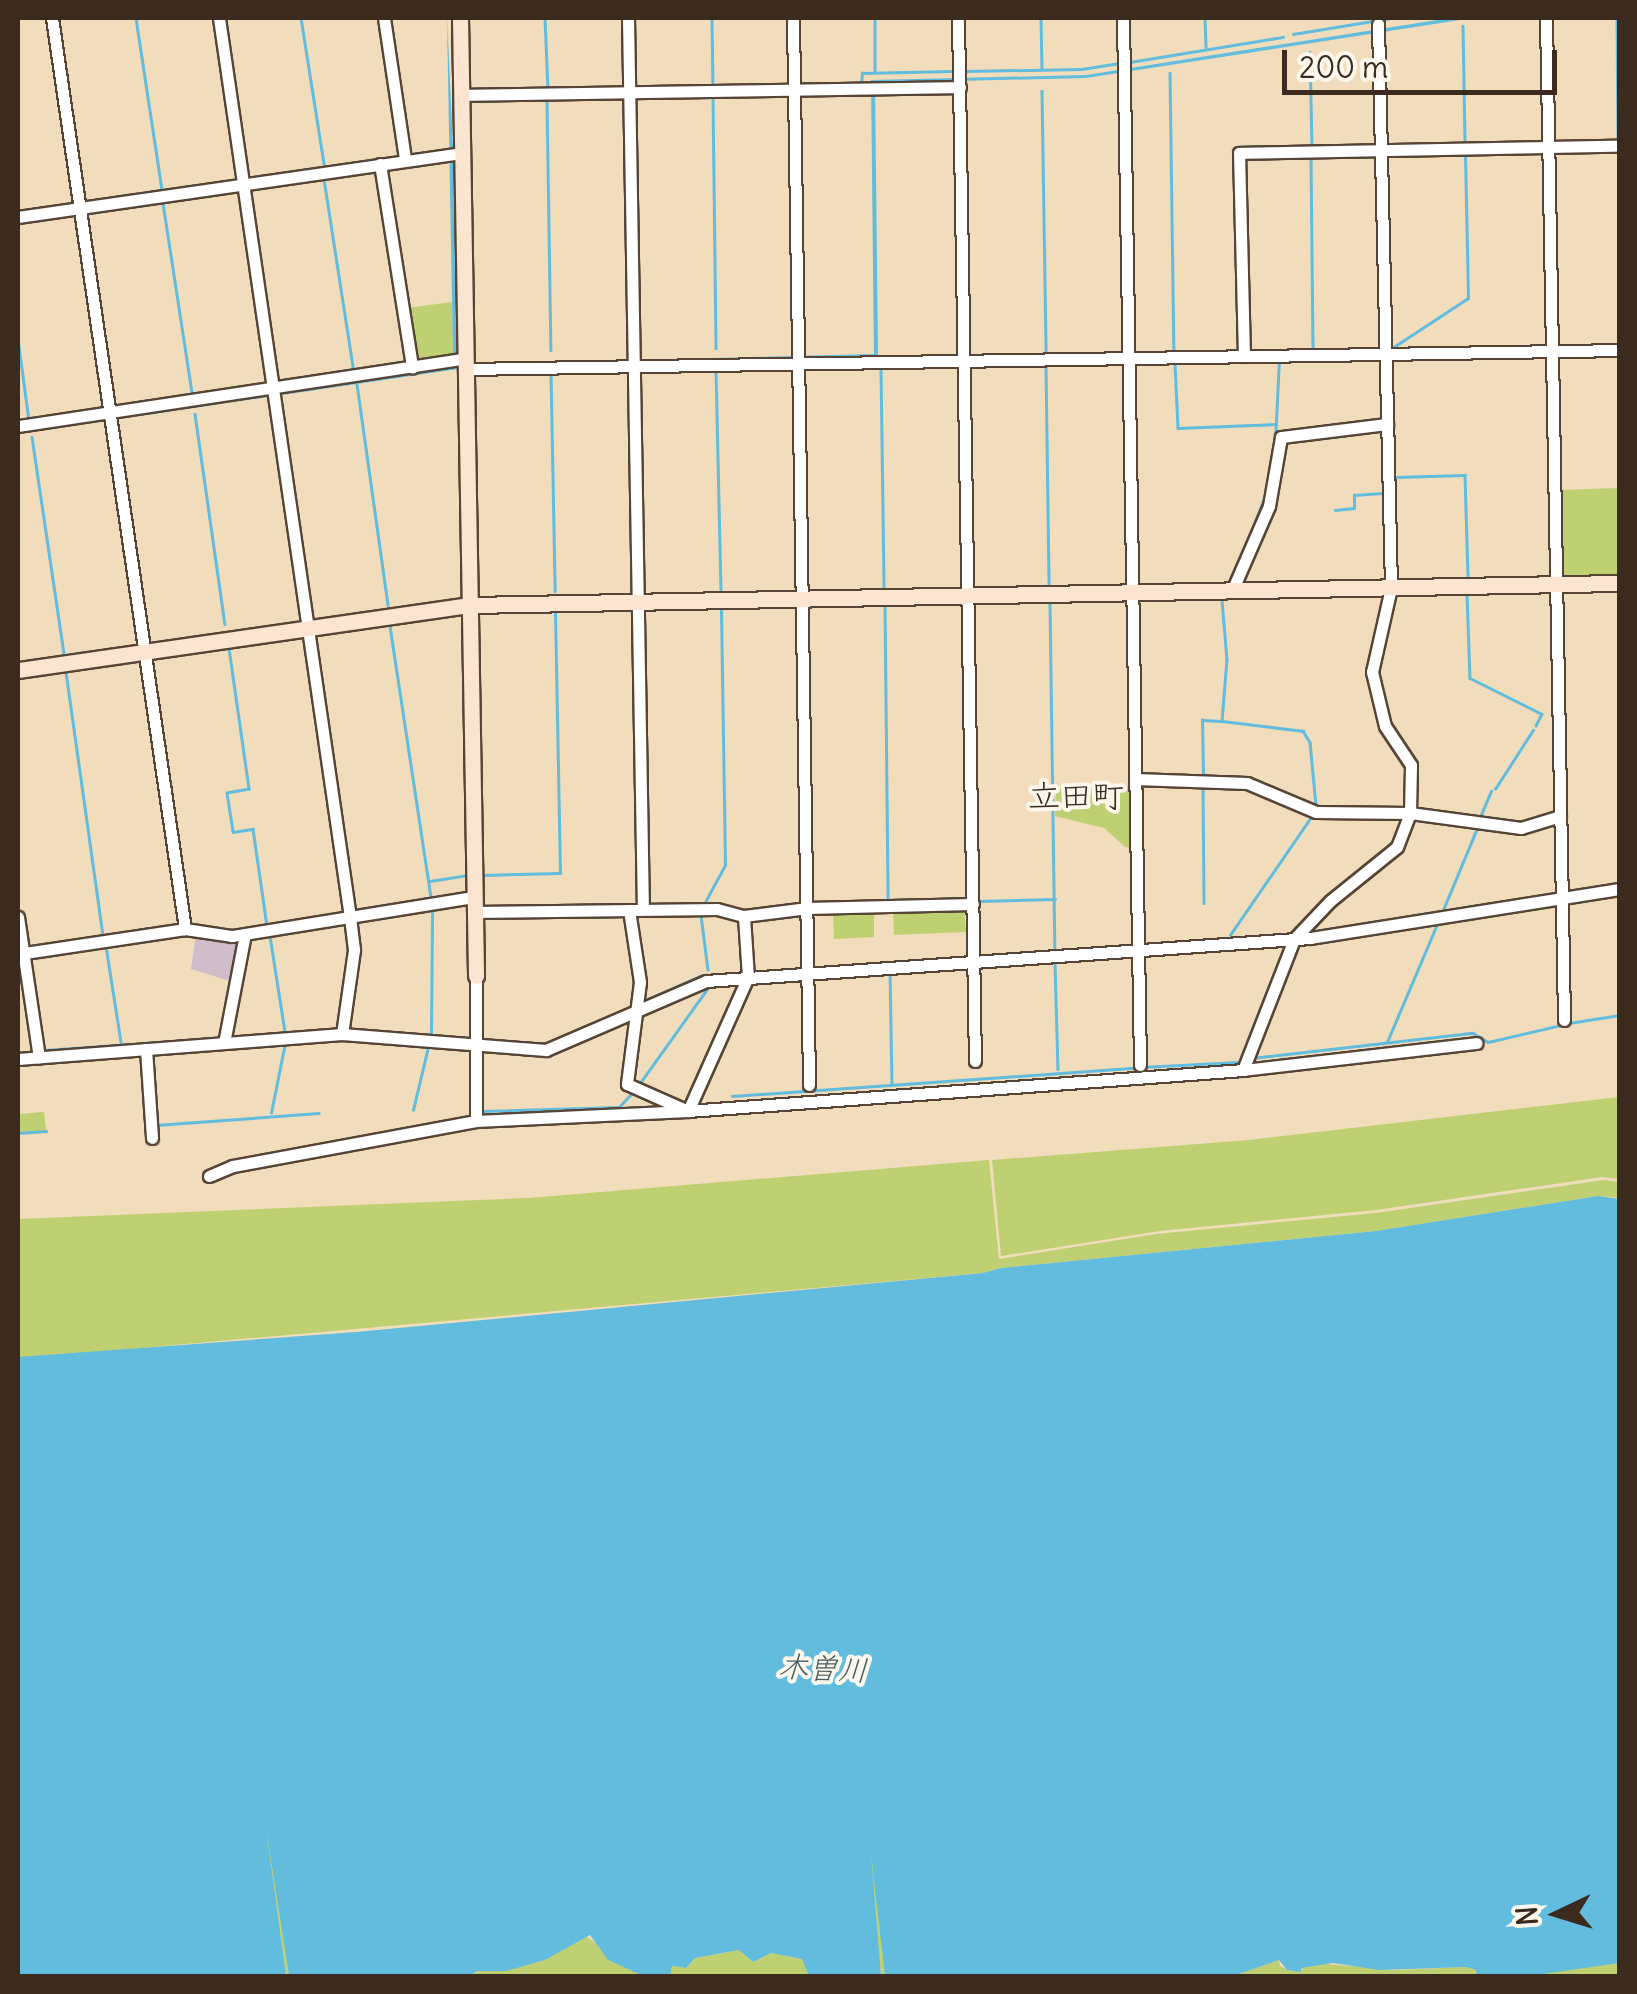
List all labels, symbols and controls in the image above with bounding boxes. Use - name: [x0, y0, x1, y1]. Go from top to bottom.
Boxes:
- scale bar: [1287, 30, 1562, 92]
- text: 200 m: [1299, 48, 1388, 86]
- district label: 立田町: [1028, 777, 1124, 815]
- water label: 木曽川: [777, 1648, 869, 1688]
- north arrow: [1507, 1864, 1607, 1964]
- text: N: [1508, 1905, 1546, 1927]

